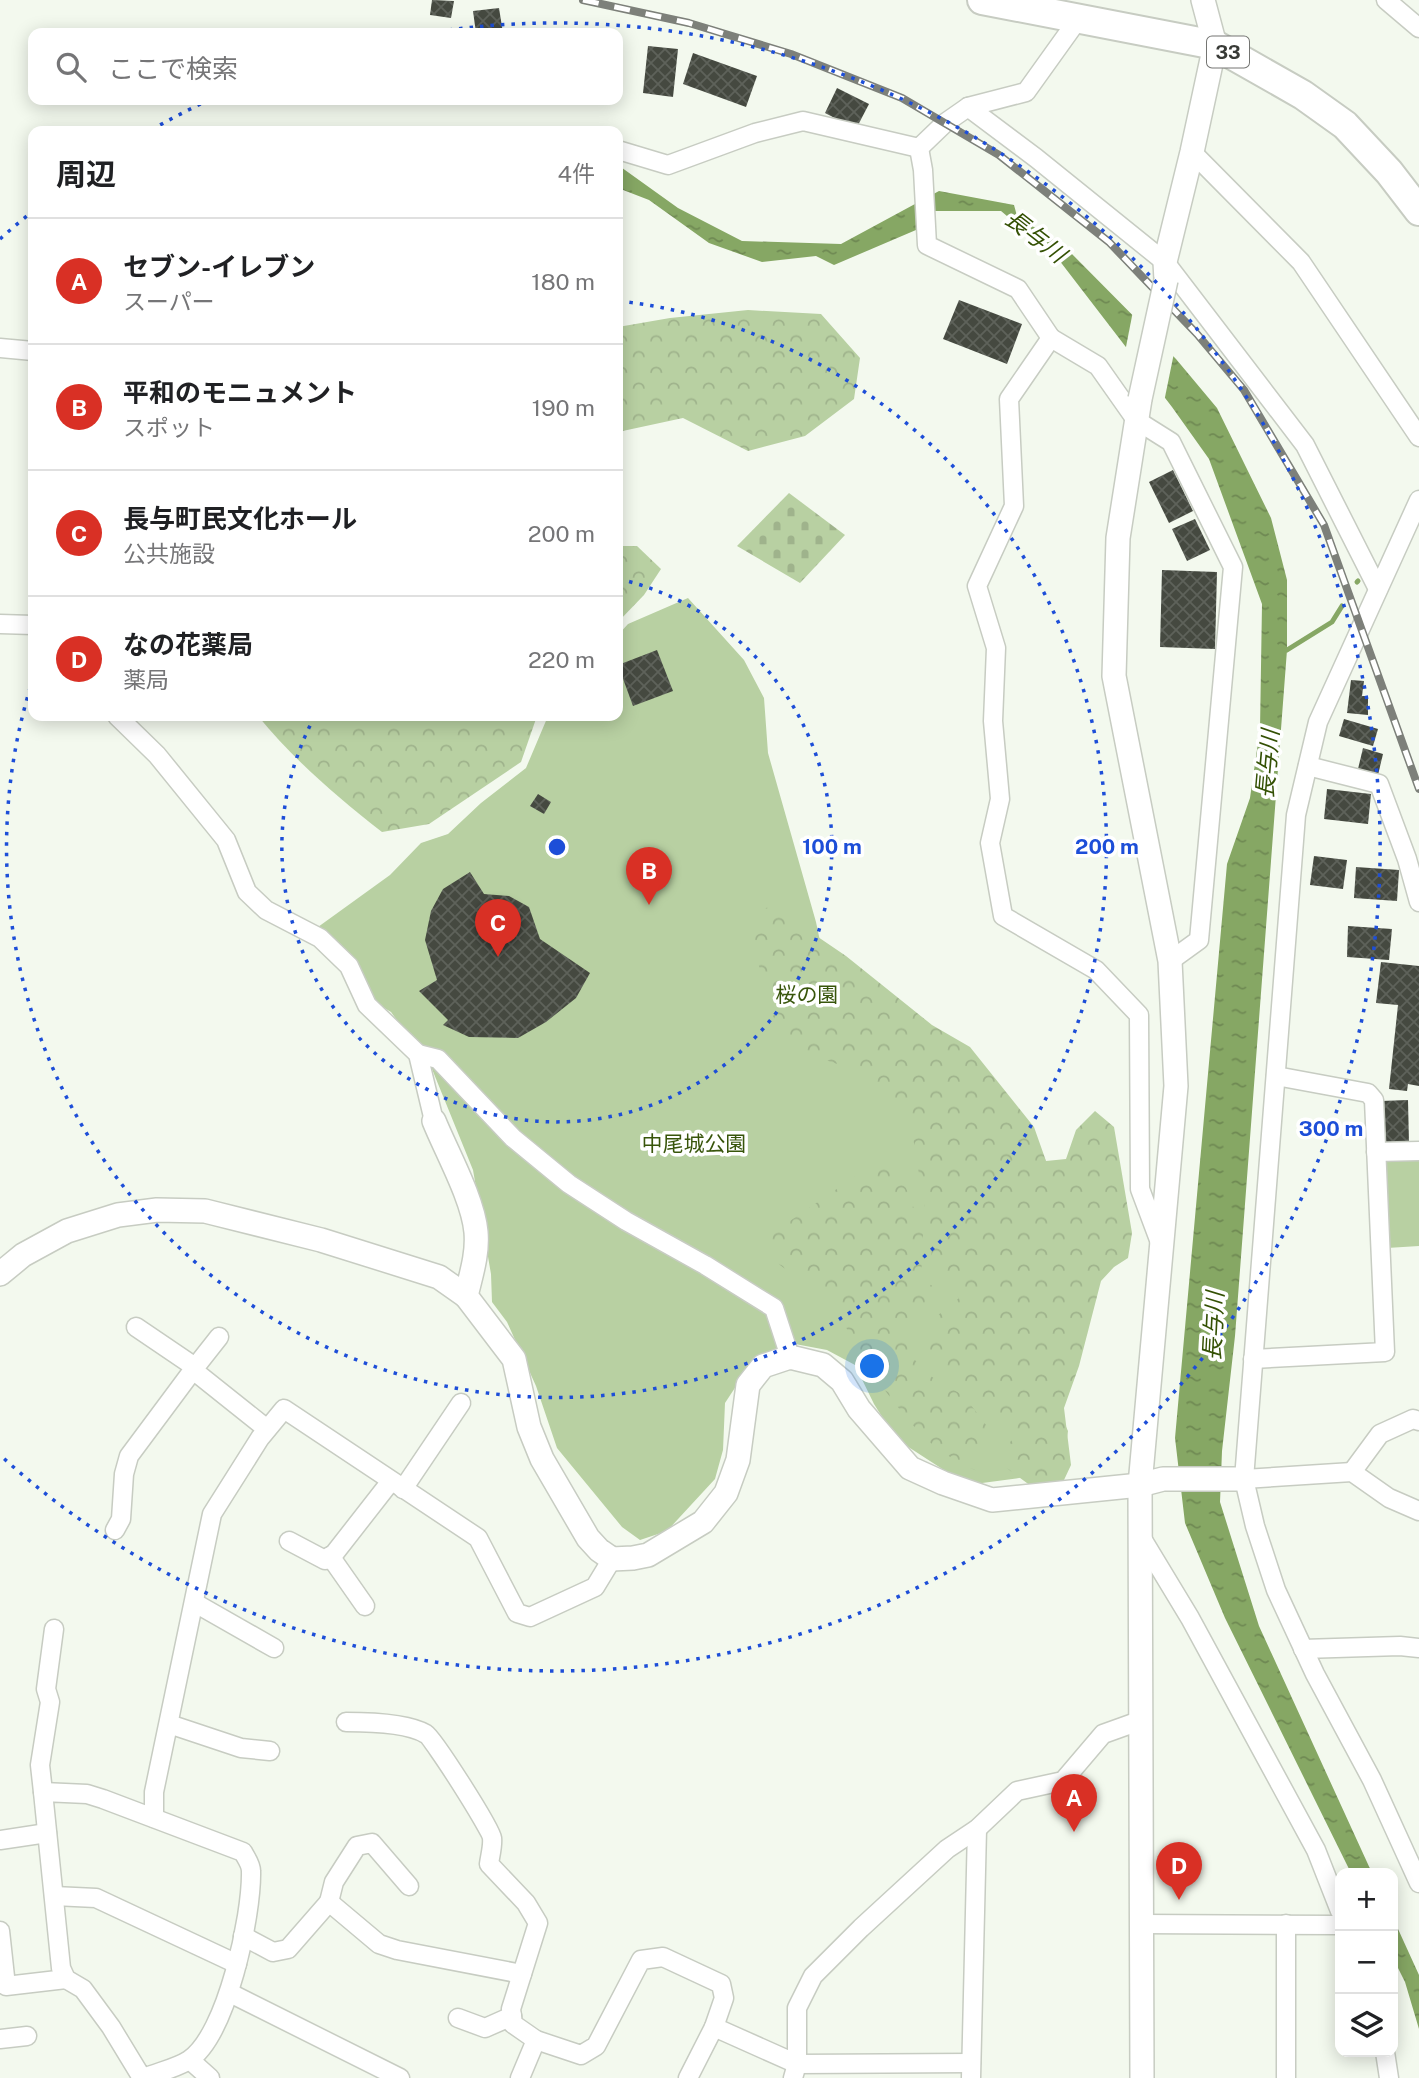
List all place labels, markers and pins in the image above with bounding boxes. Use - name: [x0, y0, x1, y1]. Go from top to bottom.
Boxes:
- centre of rings: [545, 835, 569, 859]
- pin: B: [626, 847, 672, 905]
- pin: C: [475, 899, 521, 957]
- pin: A: [1051, 1774, 1097, 1832]
- pin: D: [1156, 1842, 1202, 1900]

